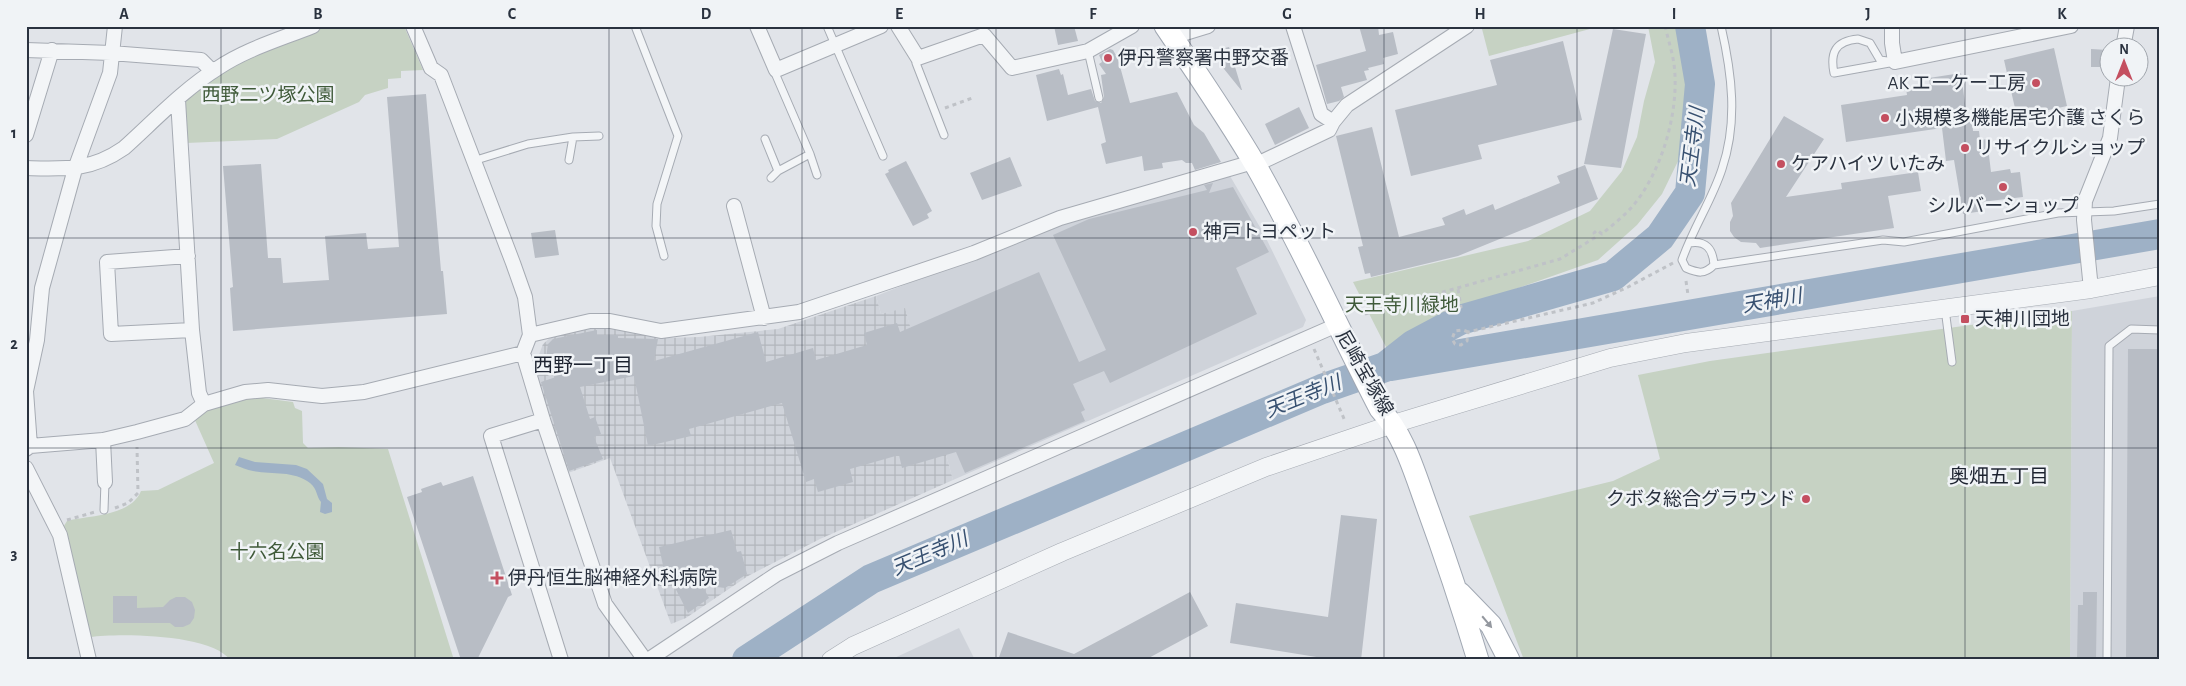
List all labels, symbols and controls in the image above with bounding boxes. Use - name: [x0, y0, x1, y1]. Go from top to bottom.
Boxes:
- text: A: [119, 6, 129, 22]
- text: B: [313, 6, 323, 22]
- text: C: [508, 6, 517, 22]
- text: D: [701, 6, 712, 22]
- text: E: [895, 6, 903, 22]
- text: F: [1089, 6, 1097, 22]
- text: G: [1282, 6, 1292, 22]
- text: H: [1474, 6, 1486, 22]
- text: I: [1672, 6, 1676, 22]
- text: J: [1865, 6, 1871, 22]
- text: K: [2057, 6, 2067, 22]
- north arrow: [2098, 38, 2148, 88]
- text: N: [2119, 43, 2129, 57]
- place label: 伊丹警察署中野交番: [1118, 47, 1289, 68]
- marker: 伊丹警察署中野交番: [1102, 52, 1114, 64]
- place label: AK エーケー工房: [1887, 73, 2026, 93]
- marker: AK エーケー工房: [2030, 77, 2042, 89]
- park label: 西野二ツ塚公園: [201, 85, 335, 105]
- water label: 天王寺川: [1677, 104, 1708, 188]
- place label: 小規模多機能居宅介護 さくら: [1895, 107, 2145, 128]
- marker: 小規模多機能居宅介護 さくら: [1879, 112, 1891, 124]
- text: 1: [11, 125, 17, 141]
- place label: リサイクルショップ: [1975, 138, 2145, 158]
- marker: リサイクルショップ: [1959, 142, 1971, 154]
- place label: ケアハイツ いたみ: [1791, 154, 1945, 174]
- marker: ケアハイツ いたみ: [1775, 158, 1787, 170]
- marker: シルバーショップ: [1997, 181, 2009, 193]
- place label: シルバーショップ: [1927, 196, 2079, 216]
- place label: 神戸トヨペット: [1203, 221, 1336, 242]
- marker: 神戸トヨペット: [1187, 226, 1199, 238]
- water label: 天神川: [1741, 285, 1805, 316]
- park label: 天王寺川緑地: [1345, 295, 1459, 315]
- place label: 天神川団地: [1975, 308, 2070, 329]
- marker: 天神川団地: [1959, 313, 1971, 325]
- street label: 尼崎宝塚線: [1332, 326, 1398, 419]
- text: 2: [10, 336, 18, 352]
- district label: 西野一丁目: [533, 356, 633, 376]
- water label: 天王寺川: [1262, 371, 1346, 421]
- district label: 奥畑五丁目: [1949, 466, 2049, 487]
- place label: クボタ総合グラウンド: [1606, 488, 1796, 509]
- marker: クボタ総合グラウンド: [1800, 493, 1812, 505]
- water label: 天王寺川: [889, 527, 973, 579]
- park label: 十六名公園: [229, 541, 325, 562]
- text: 3: [11, 546, 18, 562]
- place label: 伊丹恒生脳神経外科病院: [508, 567, 717, 588]
- marker: 伊丹恒生脳神経外科病院: [490, 571, 504, 585]
- one-way arrow: [1482, 616, 1493, 629]

